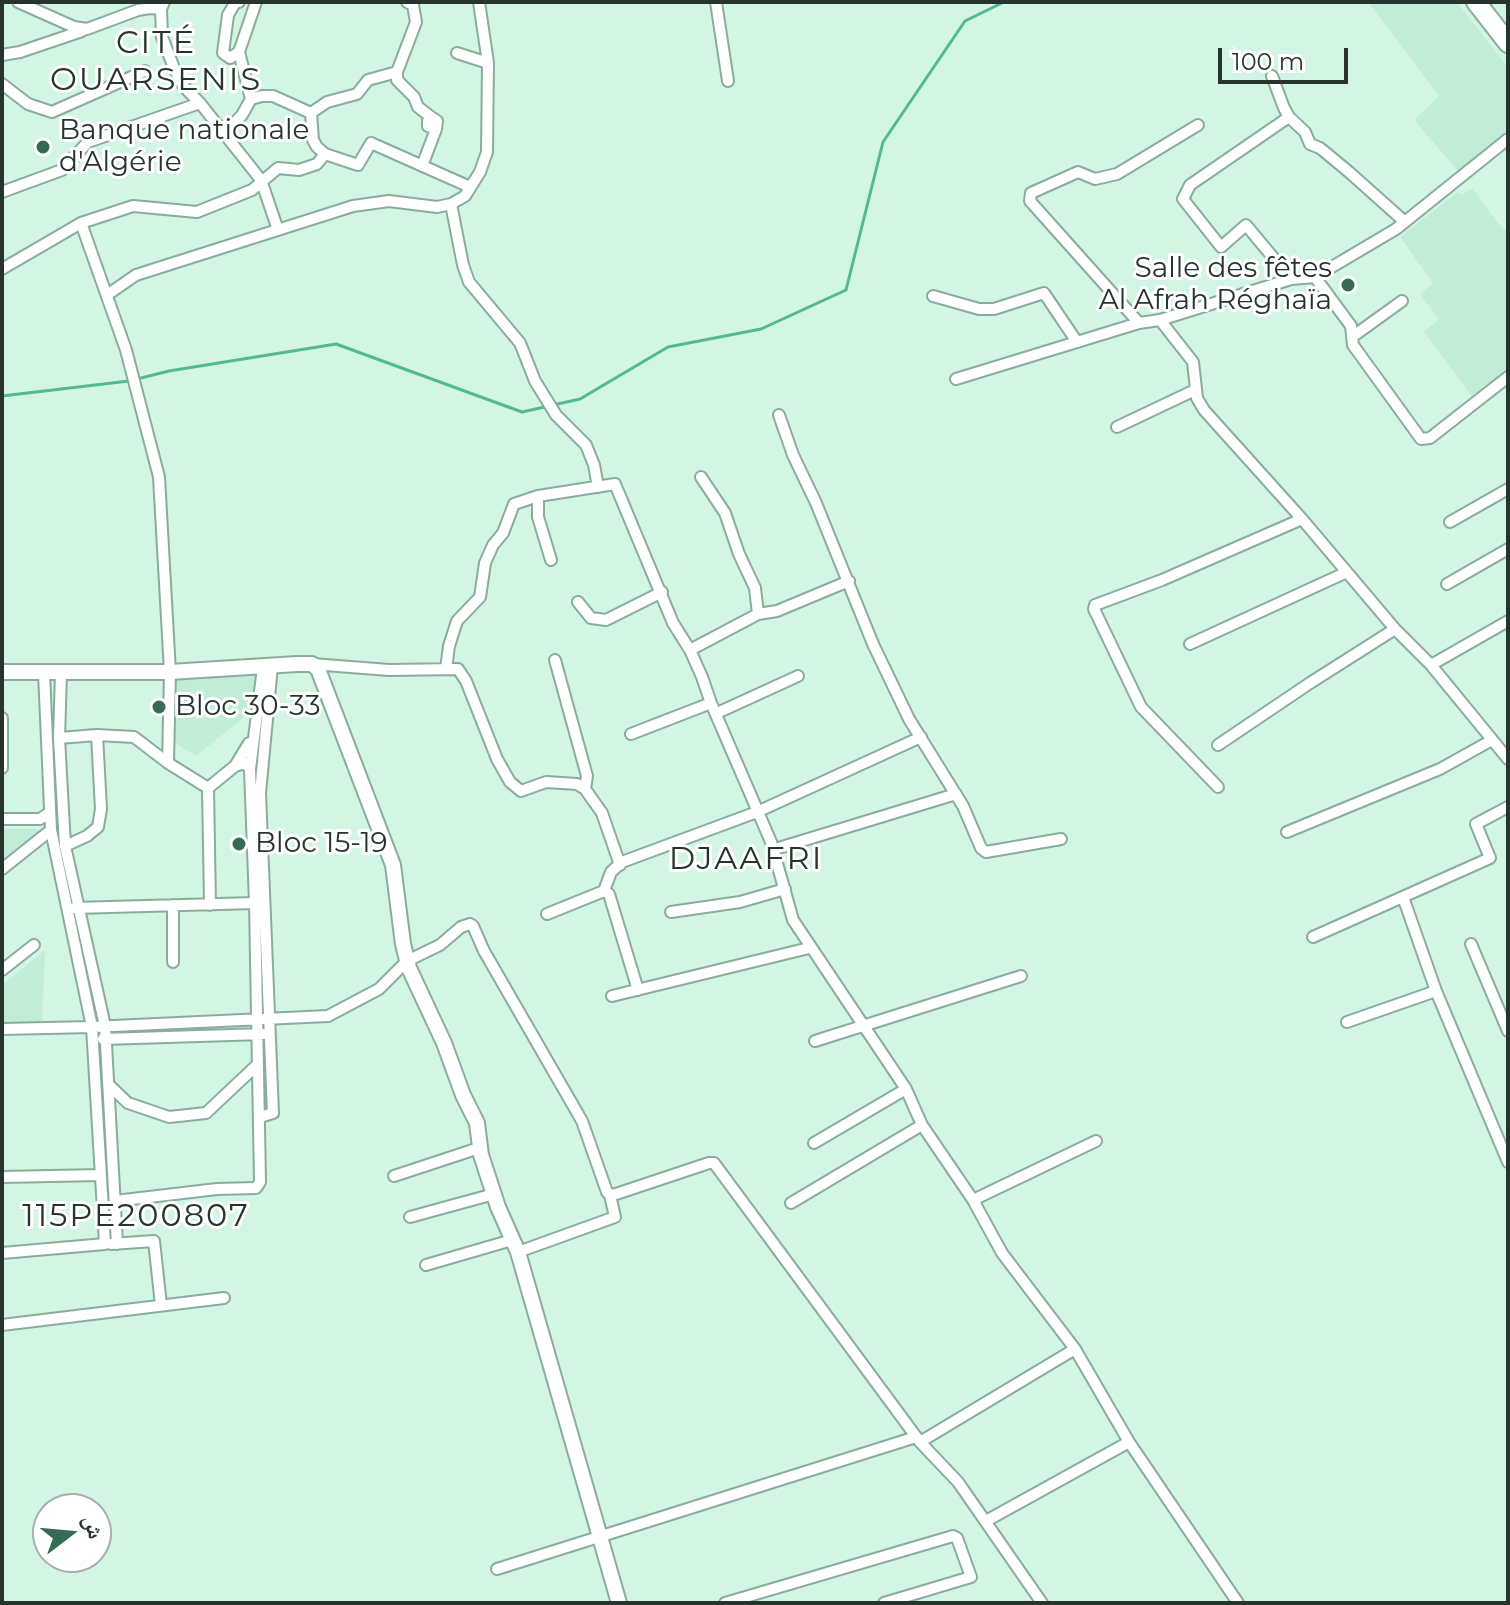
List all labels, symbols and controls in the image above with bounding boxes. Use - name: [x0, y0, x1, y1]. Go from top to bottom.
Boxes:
- district label: CITÉ OUARSENIS: [50, 25, 262, 100]
- scale bar: [1222, 32, 1352, 82]
- text: 100 m: [1232, 47, 1304, 76]
- place label: Banque nationale d'Algérie: [59, 114, 309, 180]
- marker: Banque nationale d'Algérie: [34, 138, 52, 156]
- place label: Salle des fêtes Al Afrah Réghaïa: [1099, 252, 1332, 318]
- marker: Salle des fêtes Al Afrah Réghaïa: [1339, 276, 1357, 294]
- place label: Bloc 30-33: [175, 690, 320, 724]
- marker: Bloc 30-33: [150, 698, 168, 716]
- place label: Bloc 15-19: [255, 827, 388, 861]
- marker: Bloc 15-19: [230, 835, 248, 853]
- district label: DJAAFRI: [669, 841, 823, 879]
- district label: 115PE200807: [22, 1198, 250, 1236]
- north arrow: [32, 1493, 112, 1573]
- text: ش: [77, 1512, 110, 1542]

